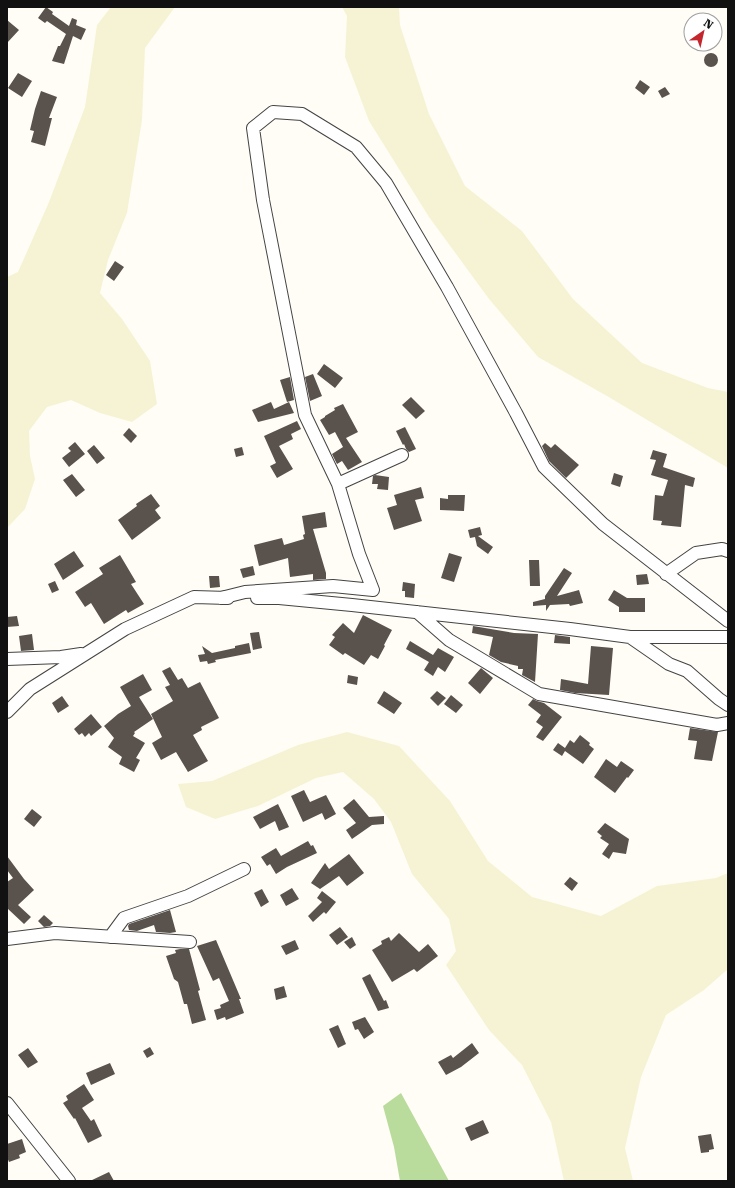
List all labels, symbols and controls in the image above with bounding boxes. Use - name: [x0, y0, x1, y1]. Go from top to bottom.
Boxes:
- north arrow: [683, 12, 723, 52]
- text: N: [701, 16, 716, 32]

